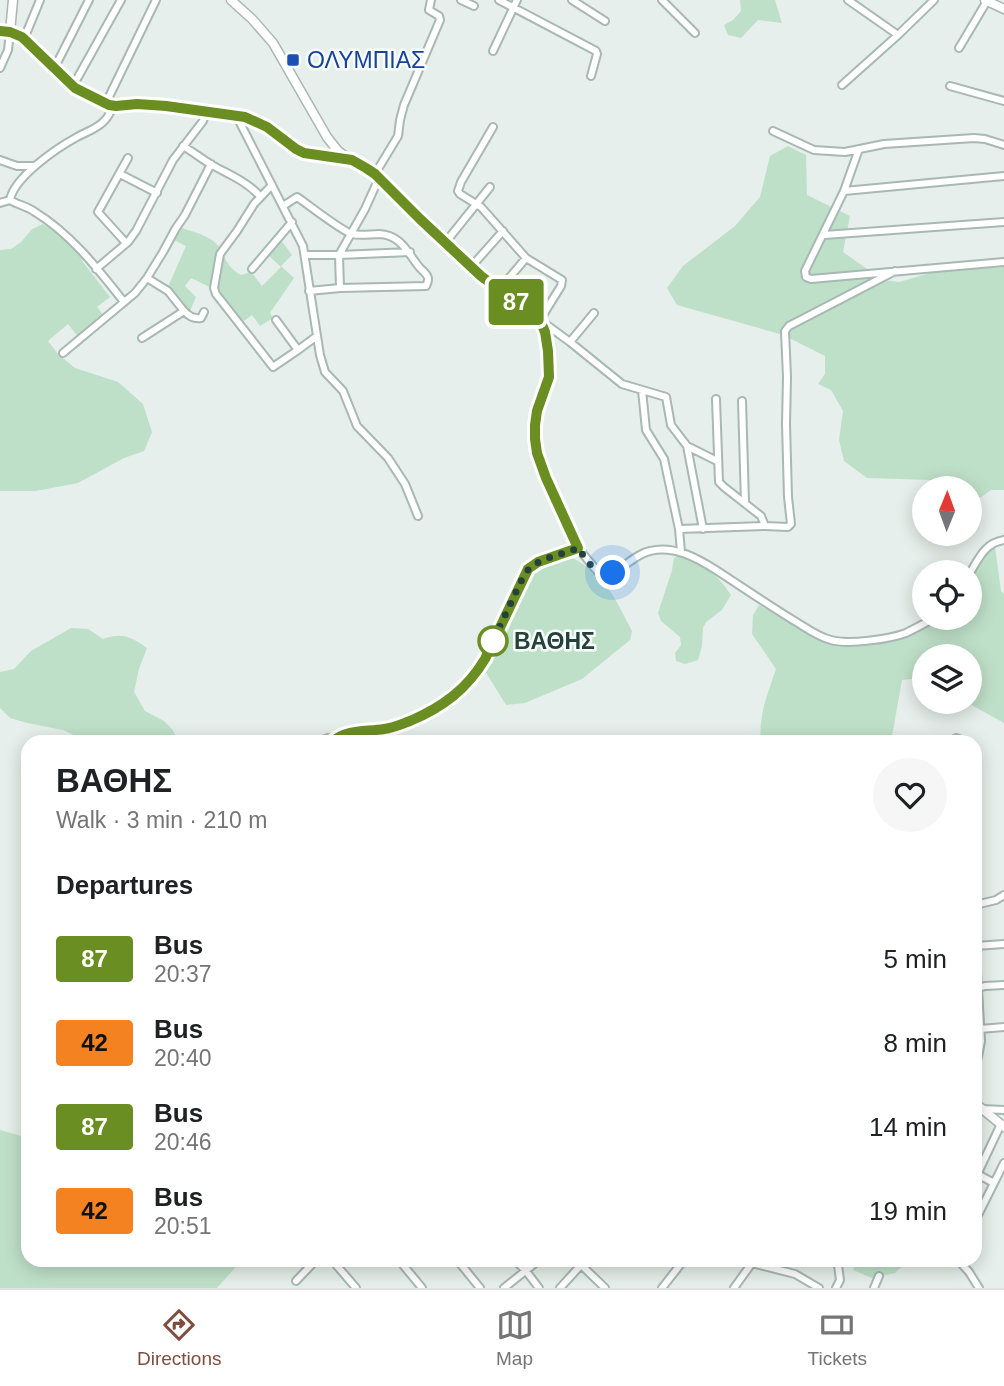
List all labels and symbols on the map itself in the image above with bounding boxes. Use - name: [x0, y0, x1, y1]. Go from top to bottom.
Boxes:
- place label: ΟΛΥΜΠΙΑΣ: [307, 47, 425, 73]
- marker: ΟΛΥΜΠΙΑΣ: [285, 52, 301, 68]
- line badge: 87: [484, 279, 548, 325]
- north arrow: [912, 476, 982, 546]
- your location: [595, 555, 630, 590]
- marker: ΒΑΘΗΣ: [478, 626, 508, 656]
- place label: ΒΑΘΗΣ: [514, 628, 595, 654]

